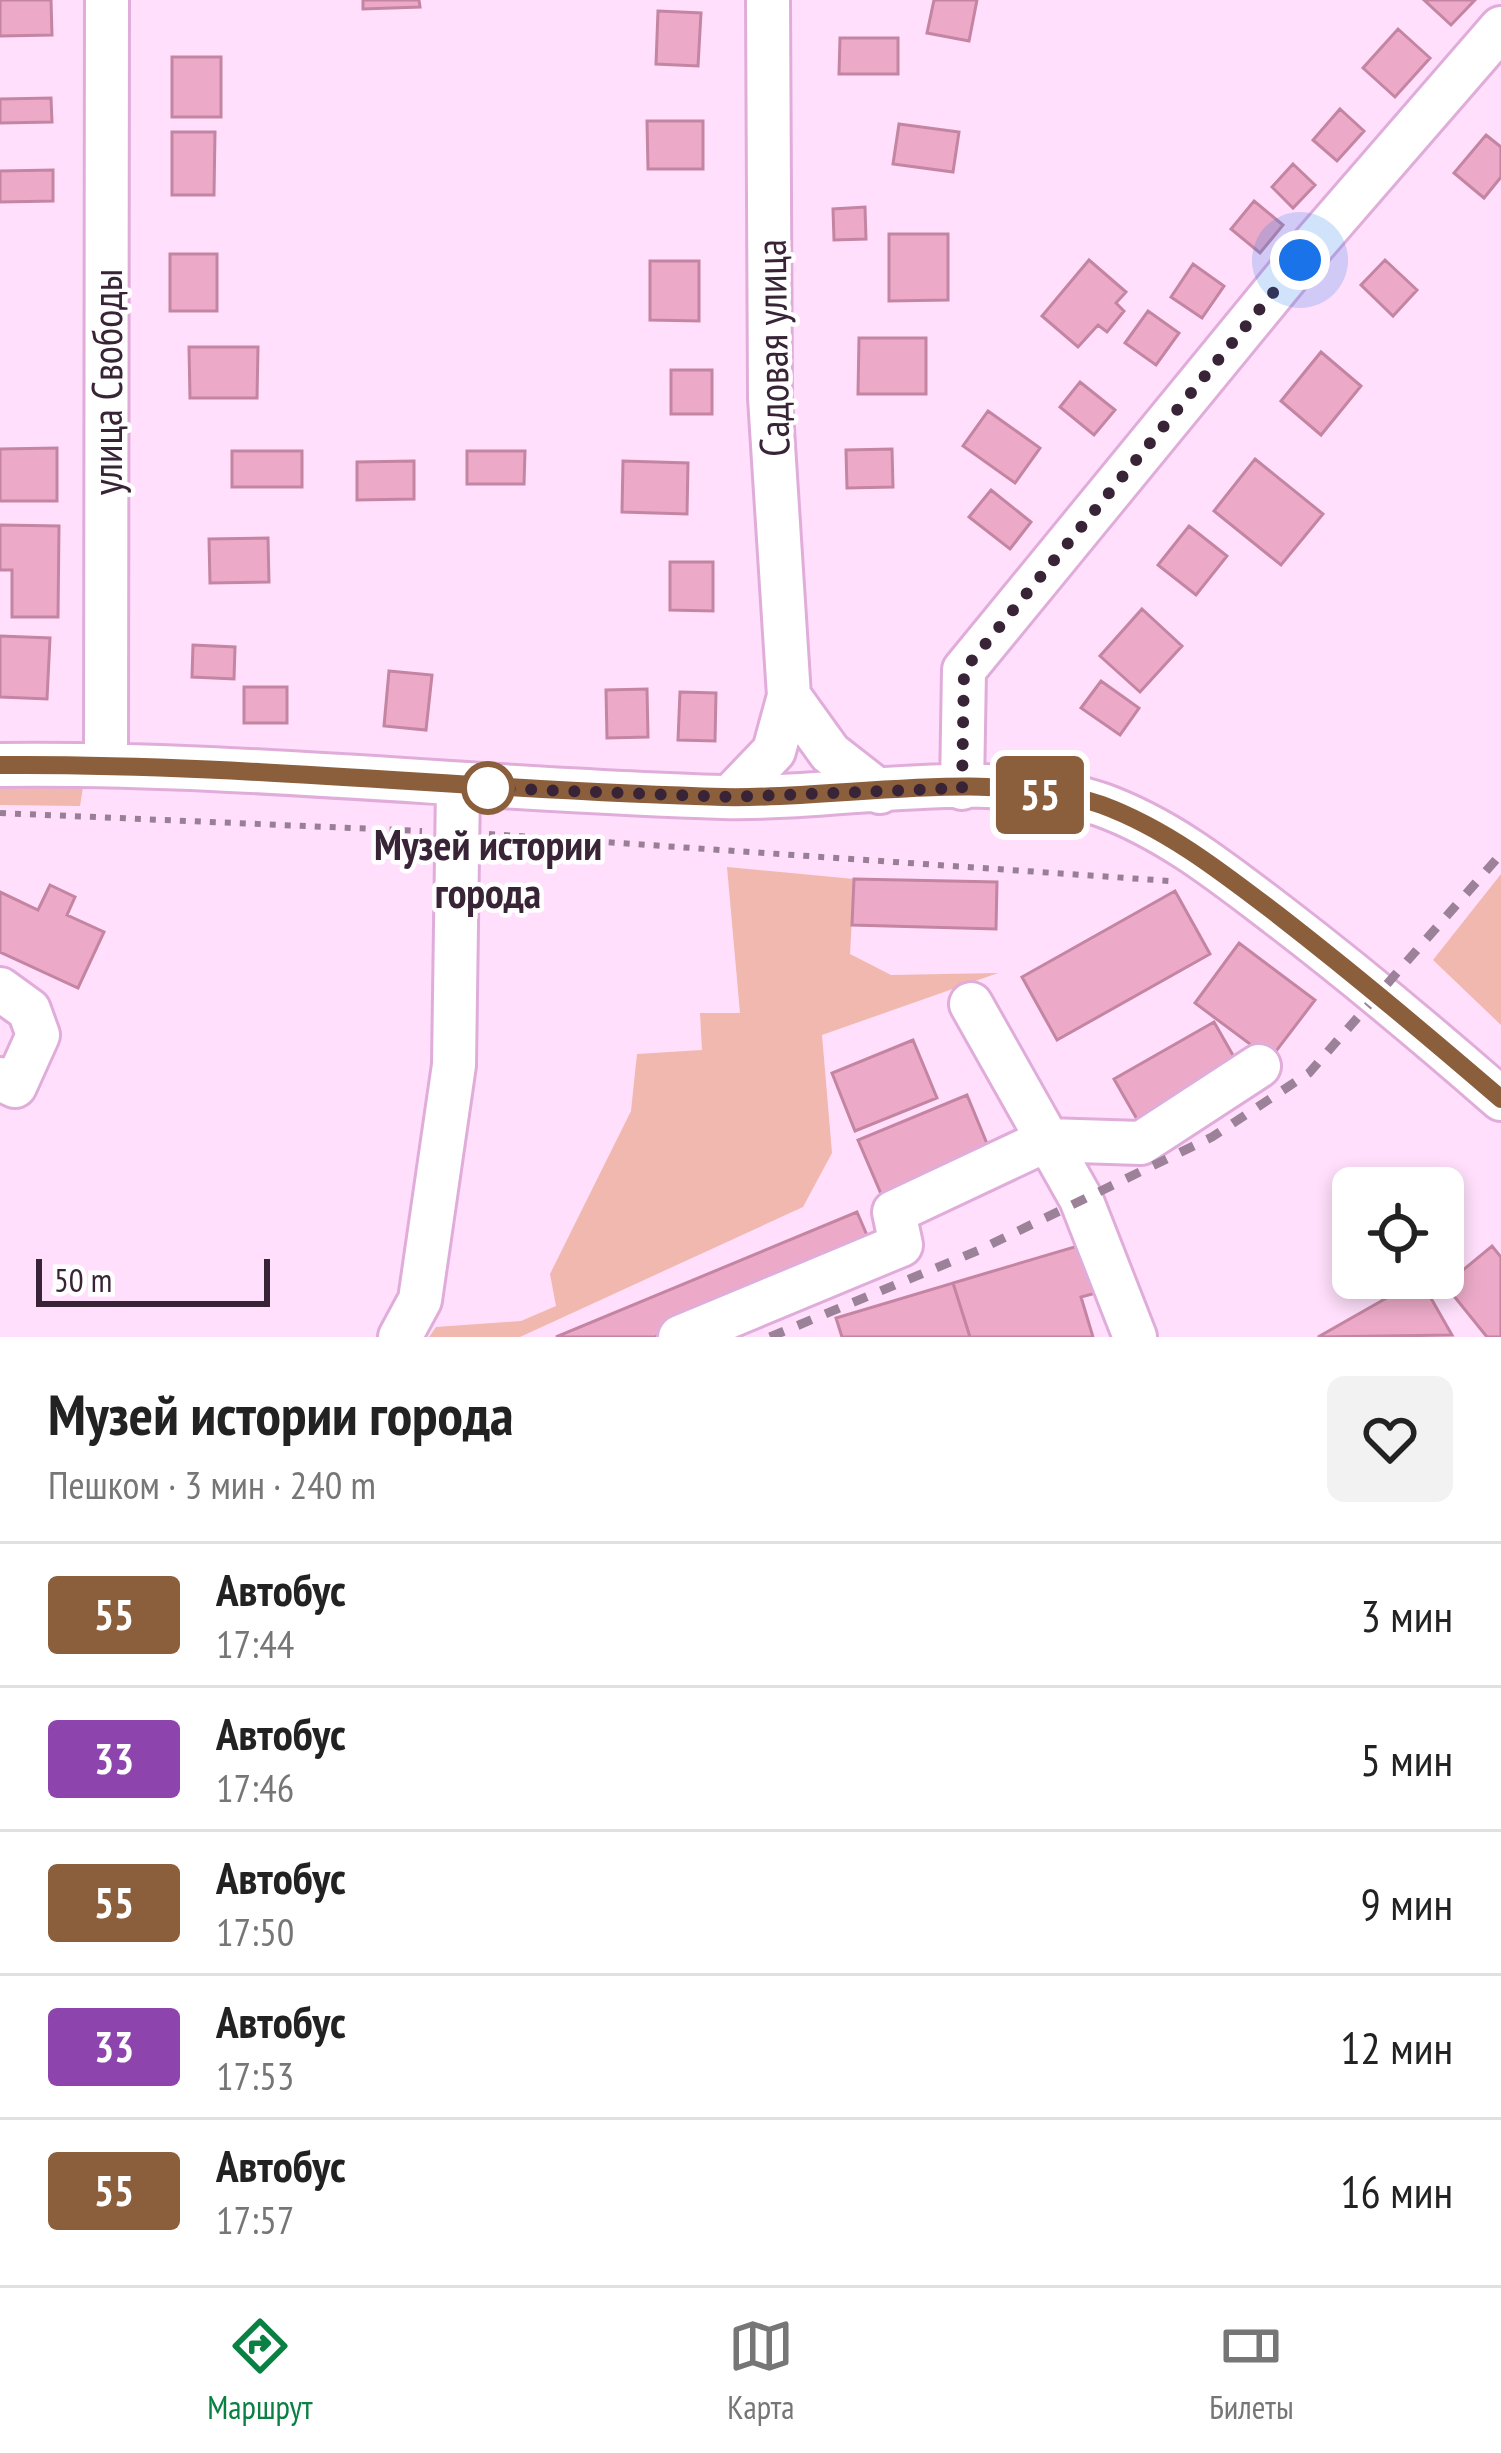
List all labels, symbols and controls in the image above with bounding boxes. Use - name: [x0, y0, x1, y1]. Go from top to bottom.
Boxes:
- your location: [1270, 230, 1330, 290]
- street label: Садовая улица: [743, 239, 801, 457]
- street label: улица Свободы: [79, 269, 134, 495]
- line badge: 55: [986, 756, 1094, 834]
- marker: Музей истории города: [463, 763, 513, 813]
- text: 55: [1020, 767, 1060, 822]
- place label: Музей истории города: [374, 817, 602, 920]
- map controls: [1332, 1167, 1464, 1299]
- button: locate: [1332, 1167, 1464, 1299]
- scale bar: [36, 1253, 270, 1306]
- text: 50 m: [54, 1258, 112, 1301]
- button: heart: [1327, 1376, 1453, 1502]
- text: Музей истории города: [48, 1377, 514, 1451]
- text: Пешком · 3 мин · 240 m: [48, 1459, 376, 1510]
- text: Автобус: [216, 1560, 346, 1618]
- text: 3 мин: [1360, 1586, 1453, 1644]
- text: 55: [94, 1587, 134, 1642]
- text: 17:44: [216, 1618, 294, 1669]
- text: Автобус: [216, 1704, 346, 1762]
- text: 5 мин: [1360, 1730, 1453, 1788]
- text: 33: [94, 1731, 134, 1786]
- text: 17:46: [216, 1762, 294, 1813]
- text: Автобус: [216, 1848, 346, 1906]
- text: 9 мин: [1360, 1874, 1453, 1932]
- text: 55: [94, 1875, 134, 1930]
- text: 17:50: [216, 1906, 294, 1957]
- text: Автобус: [216, 1992, 346, 2050]
- text: 12 мин: [1340, 2018, 1453, 2076]
- text: 33: [94, 2019, 134, 2074]
- text: 17:53: [216, 2050, 294, 2101]
- text: Автобус: [216, 2136, 346, 2194]
- text: 16 мин: [1340, 2162, 1453, 2220]
- text: 55: [94, 2163, 134, 2218]
- text: 17:57: [216, 2194, 294, 2245]
- tab: Маршрут: [207, 2313, 313, 2428]
- tab: Карта: [727, 2313, 795, 2428]
- tab: Билеты: [1209, 2313, 1294, 2428]

